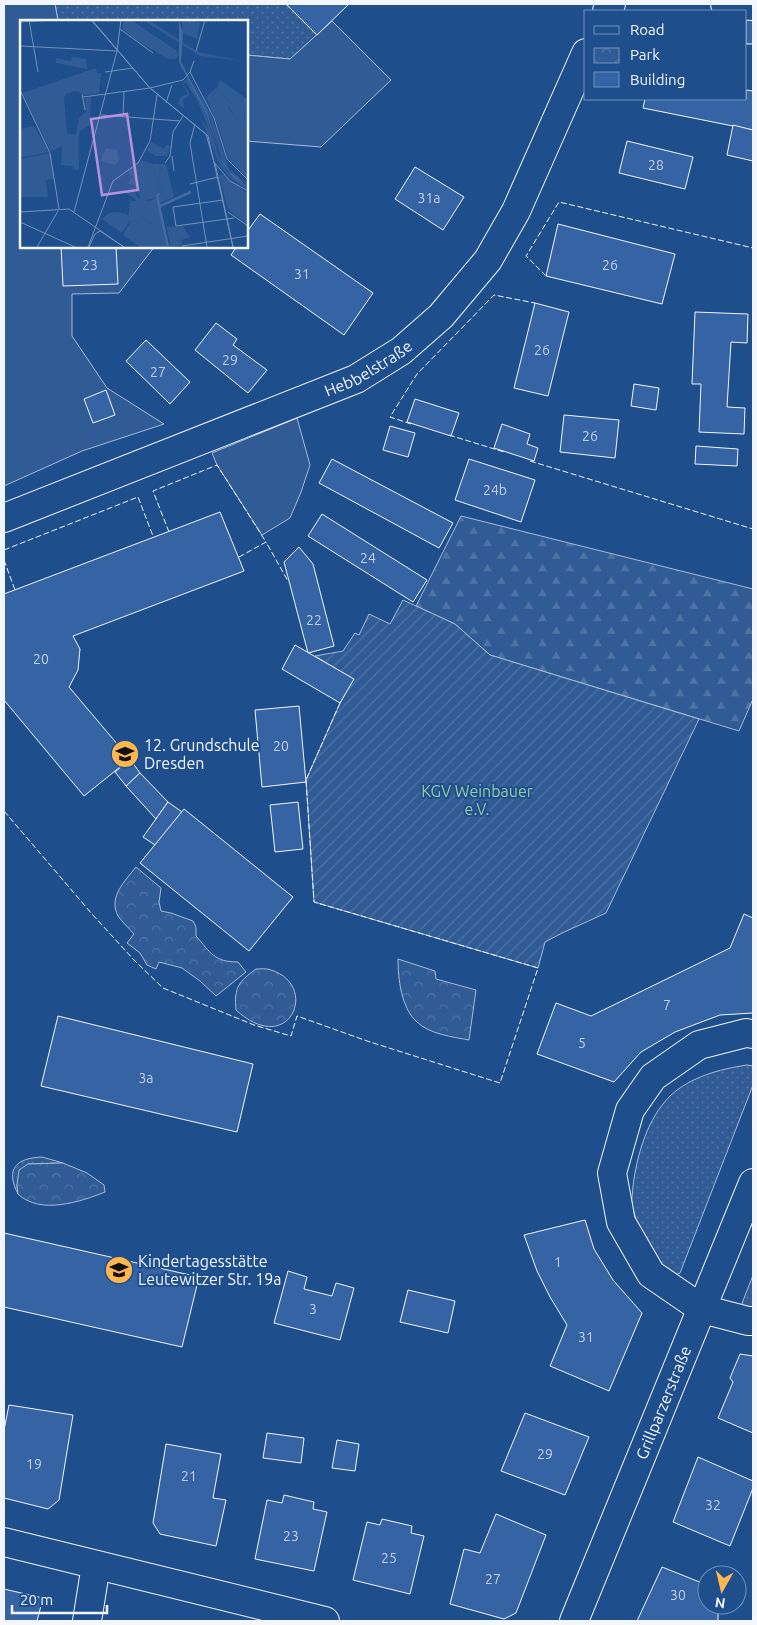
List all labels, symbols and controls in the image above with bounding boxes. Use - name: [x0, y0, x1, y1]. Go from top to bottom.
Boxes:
- legend: [584, 10, 747, 100]
- inset map: [20, 20, 248, 248]
- text: Road: [630, 21, 665, 38]
- text: Park: [630, 46, 660, 63]
- text: Building: [630, 71, 685, 88]
- house number: 28: [648, 157, 664, 173]
- house number: 31a: [418, 190, 441, 206]
- house number: 23: [82, 257, 98, 273]
- house number: 26: [602, 257, 618, 273]
- house number: 31: [294, 266, 310, 282]
- street label: Hebbelstraße: [322, 337, 416, 400]
- house number: 26: [534, 342, 550, 358]
- house number: 29: [222, 352, 238, 368]
- house number: 27: [150, 364, 166, 380]
- house number: 26: [582, 428, 598, 444]
- house number: 24b: [483, 482, 507, 498]
- house number: 24: [360, 550, 376, 566]
- house number: 22: [306, 612, 322, 628]
- house number: 20: [33, 651, 49, 667]
- place label: 12. Grundschule Dresden: [144, 736, 260, 772]
- house number: 20: [273, 738, 289, 754]
- school or university icon: 12. Grundschule Dresden: [110, 739, 140, 769]
- park label: KGV Weinbauer e.V.: [421, 782, 533, 818]
- house number: 7: [663, 997, 671, 1013]
- house number: 5: [578, 1035, 586, 1051]
- house number: 3a: [138, 1070, 154, 1086]
- place label: Kindertagesstätte Leutewitzer Str. 19a: [138, 1252, 281, 1288]
- house number: 1: [554, 1254, 562, 1270]
- school or university icon: Kindertagesstätte Leutewitzer Str. 19a: [104, 1255, 134, 1285]
- house number: 3: [309, 1301, 317, 1317]
- house number: 31: [578, 1329, 594, 1345]
- street label: Grillparzerstraße: [632, 1343, 694, 1462]
- house number: 29: [537, 1446, 553, 1462]
- house number: 19: [26, 1456, 42, 1472]
- house number: 21: [181, 1468, 197, 1484]
- house number: 32: [705, 1497, 721, 1513]
- house number: 23: [283, 1528, 299, 1544]
- house number: 25: [381, 1550, 397, 1566]
- north arrow: [697, 1565, 747, 1615]
- house number: 27: [485, 1571, 501, 1587]
- scale bar: [12, 1582, 108, 1614]
- house number: 30: [670, 1587, 686, 1603]
- text: 20 m: [20, 1591, 53, 1608]
- text: N: [714, 1594, 726, 1612]

